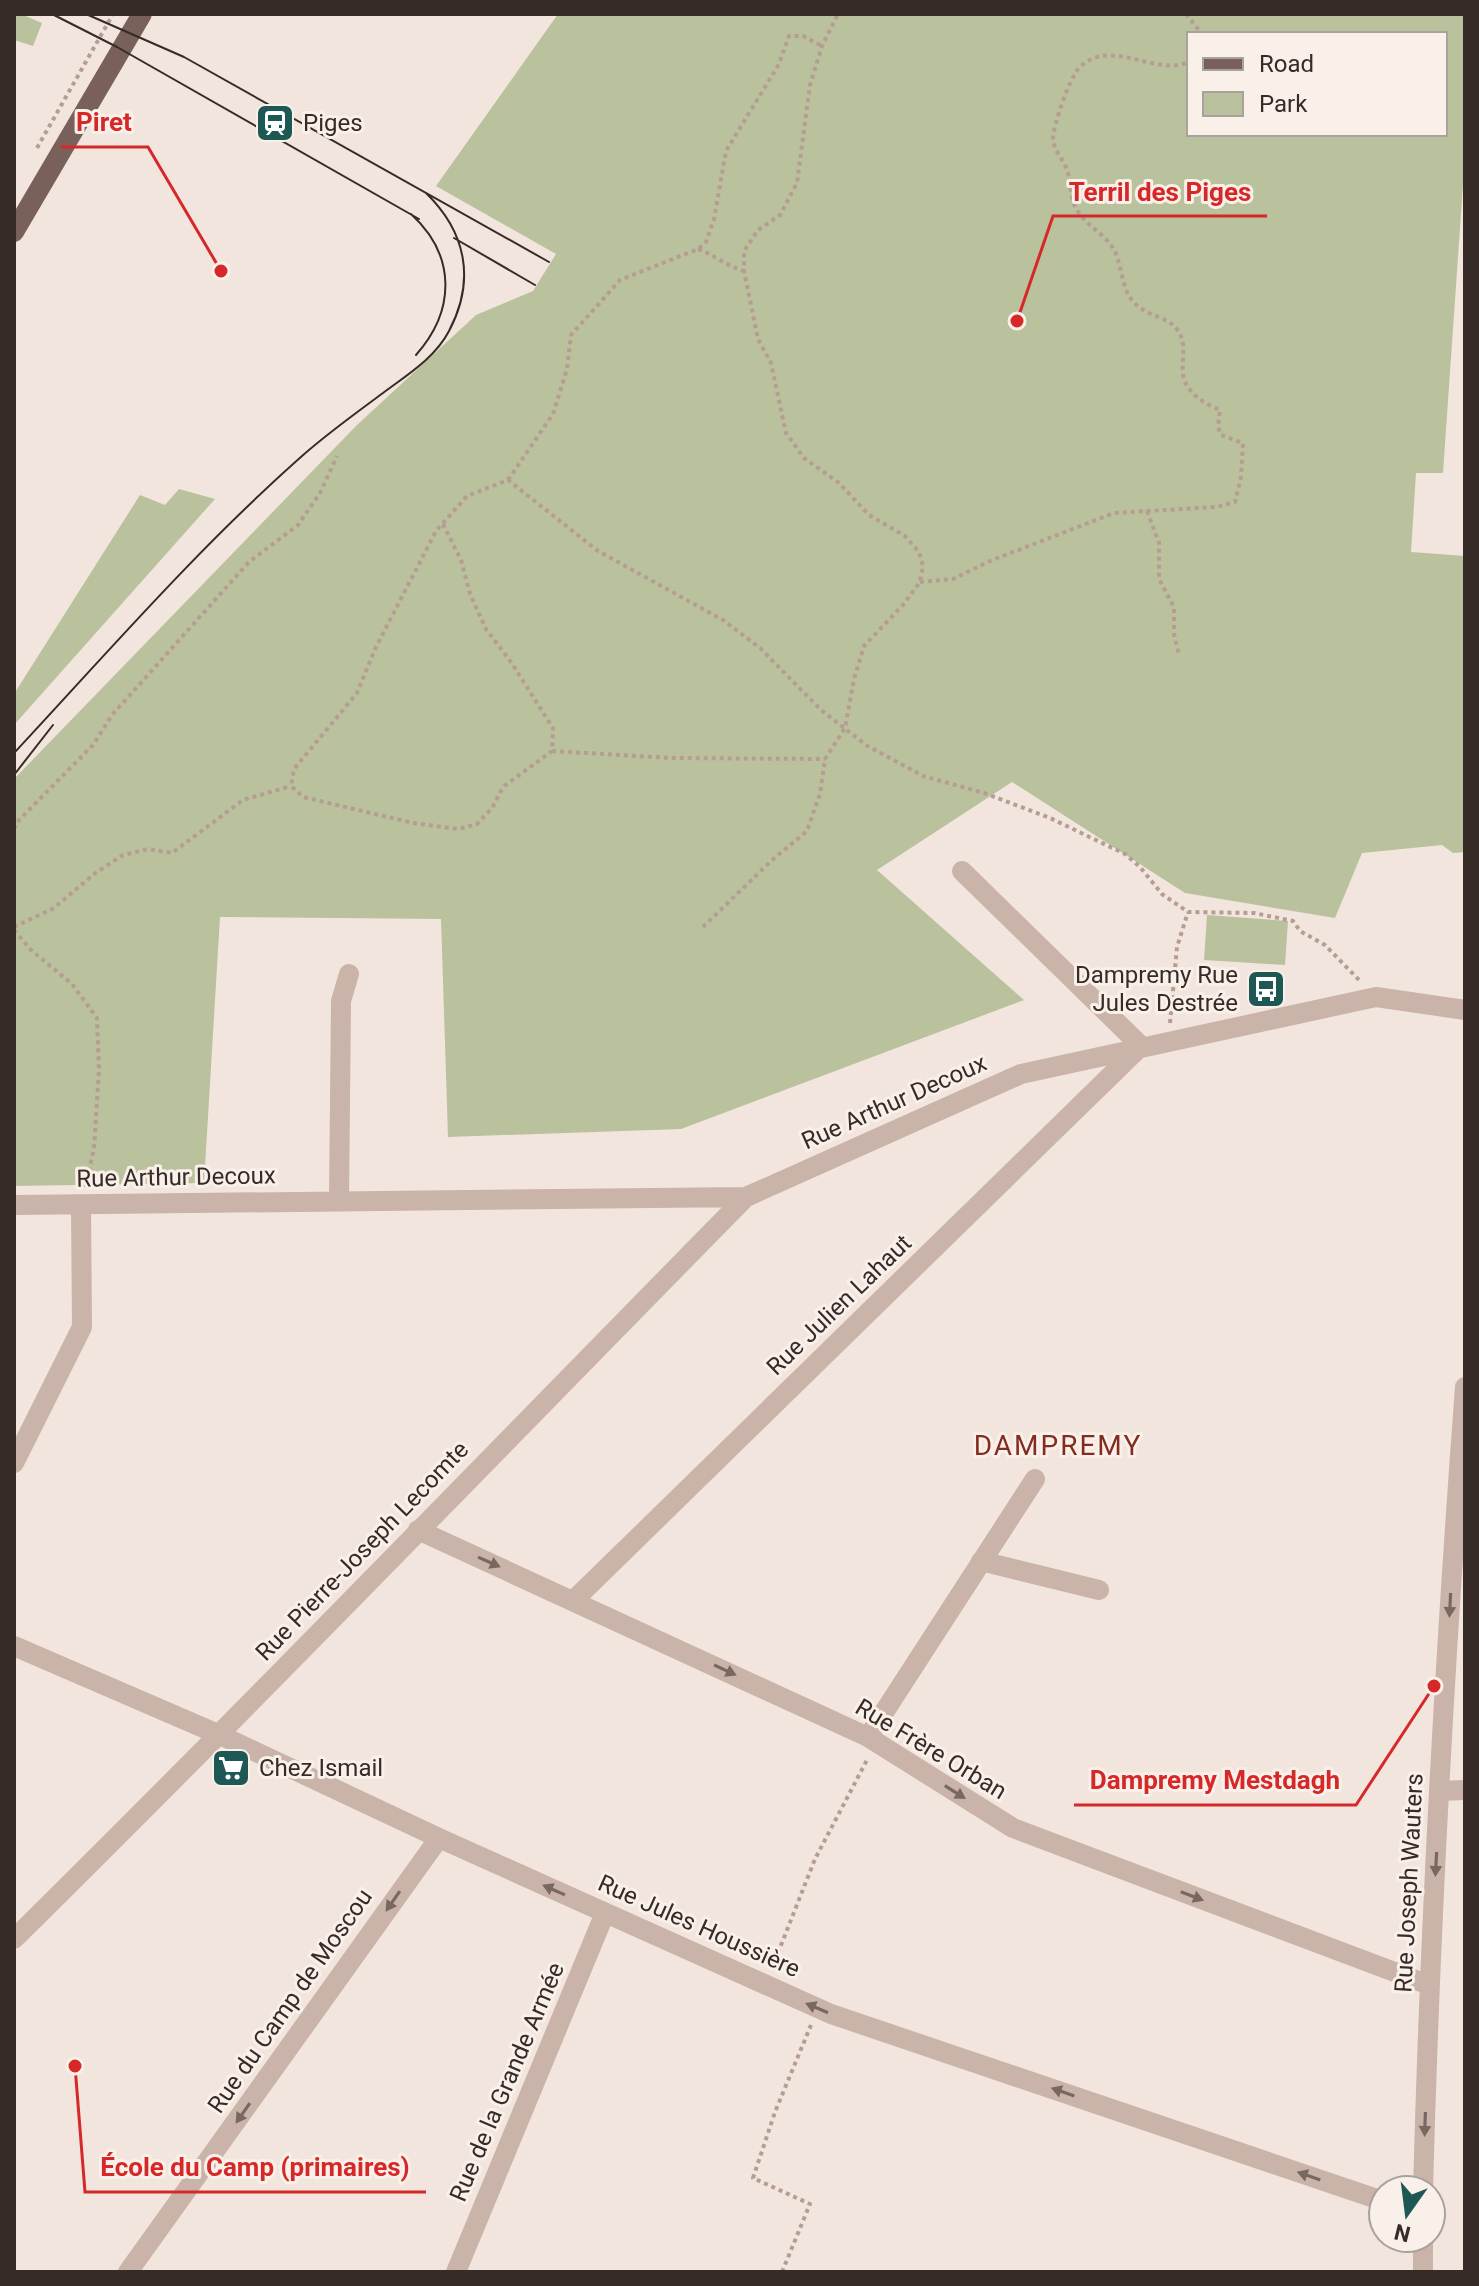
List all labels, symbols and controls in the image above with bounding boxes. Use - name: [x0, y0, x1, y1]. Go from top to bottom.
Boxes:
- legend: [1187, 32, 1447, 136]
- text: Road: [1259, 50, 1314, 78]
- text: Park: [1259, 90, 1308, 118]
- callout: Piret: [61, 97, 148, 147]
- station icon: Piges: [254, 102, 296, 144]
- text: Piret: [76, 107, 132, 137]
- place label: Piges: [303, 109, 363, 137]
- callout: Terril des Piges: [1053, 166, 1267, 216]
- text: Terril des Piges: [1069, 177, 1251, 207]
- place label: Dampremy Rue Jules Destrée: [1075, 961, 1238, 1017]
- bus stop icon: Dampremy Rue Jules Destrée: [1245, 968, 1287, 1010]
- street label: Rue Arthur Decoux: [797, 1049, 991, 1155]
- street label: Rue Arthur Decoux: [76, 1161, 276, 1193]
- street label: Rue Julien Lahaut: [761, 1229, 917, 1381]
- district label: DAMPREMY: [974, 1429, 1142, 1462]
- street label: Rue Pierre-Joseph Lecomte: [250, 1436, 474, 1666]
- one-way arrow: [477, 1555, 501, 1569]
- one-way arrow: [1443, 1593, 1456, 1618]
- one-way arrow: [714, 1664, 737, 1677]
- street label: Rue Frère Orban: [850, 1693, 1012, 1805]
- supermarket icon: Chez Ismail: [210, 1747, 252, 1789]
- place label: Chez Ismail: [259, 1754, 383, 1782]
- callout: Dampremy Mestdagh: [1074, 1755, 1356, 1805]
- text: Dampremy Mestdagh: [1090, 1765, 1340, 1795]
- street label: Rue Joseph Wauters: [1389, 1773, 1429, 1993]
- one-way arrow: [944, 1784, 966, 1798]
- one-way arrow: [1429, 1852, 1442, 1877]
- street label: Rue Jules Houssière: [594, 1869, 804, 1983]
- street label: Rue du Camp de Moscou: [202, 1883, 378, 2119]
- one-way arrow: [543, 1883, 566, 1897]
- one-way arrow: [1180, 1890, 1204, 1902]
- one-way arrow: [386, 1891, 402, 1912]
- street label: Rue de la Grande Armée: [444, 1958, 570, 2206]
- one-way arrow: [805, 2001, 829, 2015]
- one-way arrow: [1051, 2086, 1075, 2098]
- one-way arrow: [235, 2103, 251, 2124]
- one-way arrow: [1418, 2112, 1431, 2137]
- callout: École du Camp (primaires): [85, 2142, 426, 2192]
- text: École du Camp (primaires): [100, 2152, 410, 2182]
- one-way arrow: [1297, 2169, 1321, 2181]
- north arrow: [1367, 2174, 1447, 2254]
- text: N: [1392, 2219, 1413, 2247]

